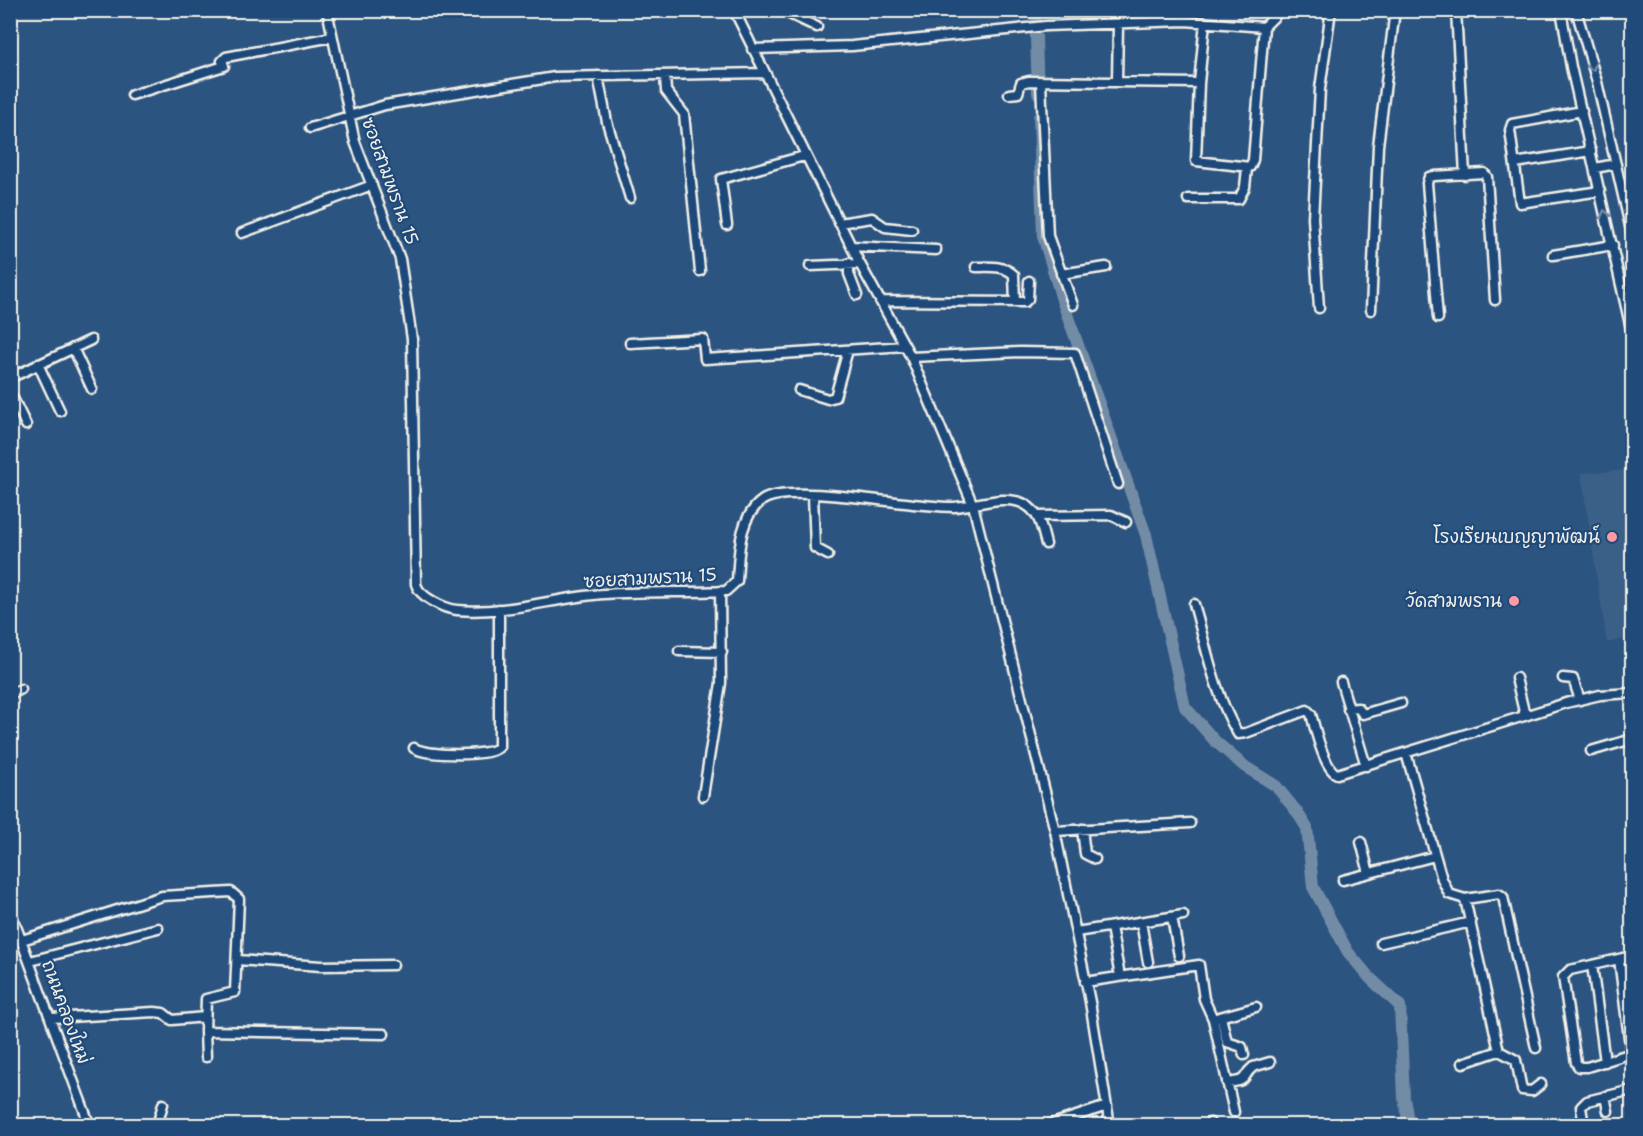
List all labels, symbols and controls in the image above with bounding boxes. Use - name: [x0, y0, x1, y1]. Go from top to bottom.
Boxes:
- one-way arrow: [1585, 61, 1597, 72]
- street label: ซอยสามพราน 15: [356, 114, 424, 248]
- one-way arrow: [1600, 209, 1613, 219]
- place label: โรงเรียนเบญญาพัฒน์: [1433, 524, 1600, 549]
- marker: โรงเรียนเบญญาพัฒน์: [1605, 530, 1619, 544]
- street label: ซอยสามพราน 15: [583, 563, 717, 593]
- place label: วัดสามพราน: [1406, 589, 1502, 613]
- marker: วัดสามพราน: [1507, 594, 1521, 608]
- street label: ถนนคลองใหม่: [36, 956, 97, 1067]

